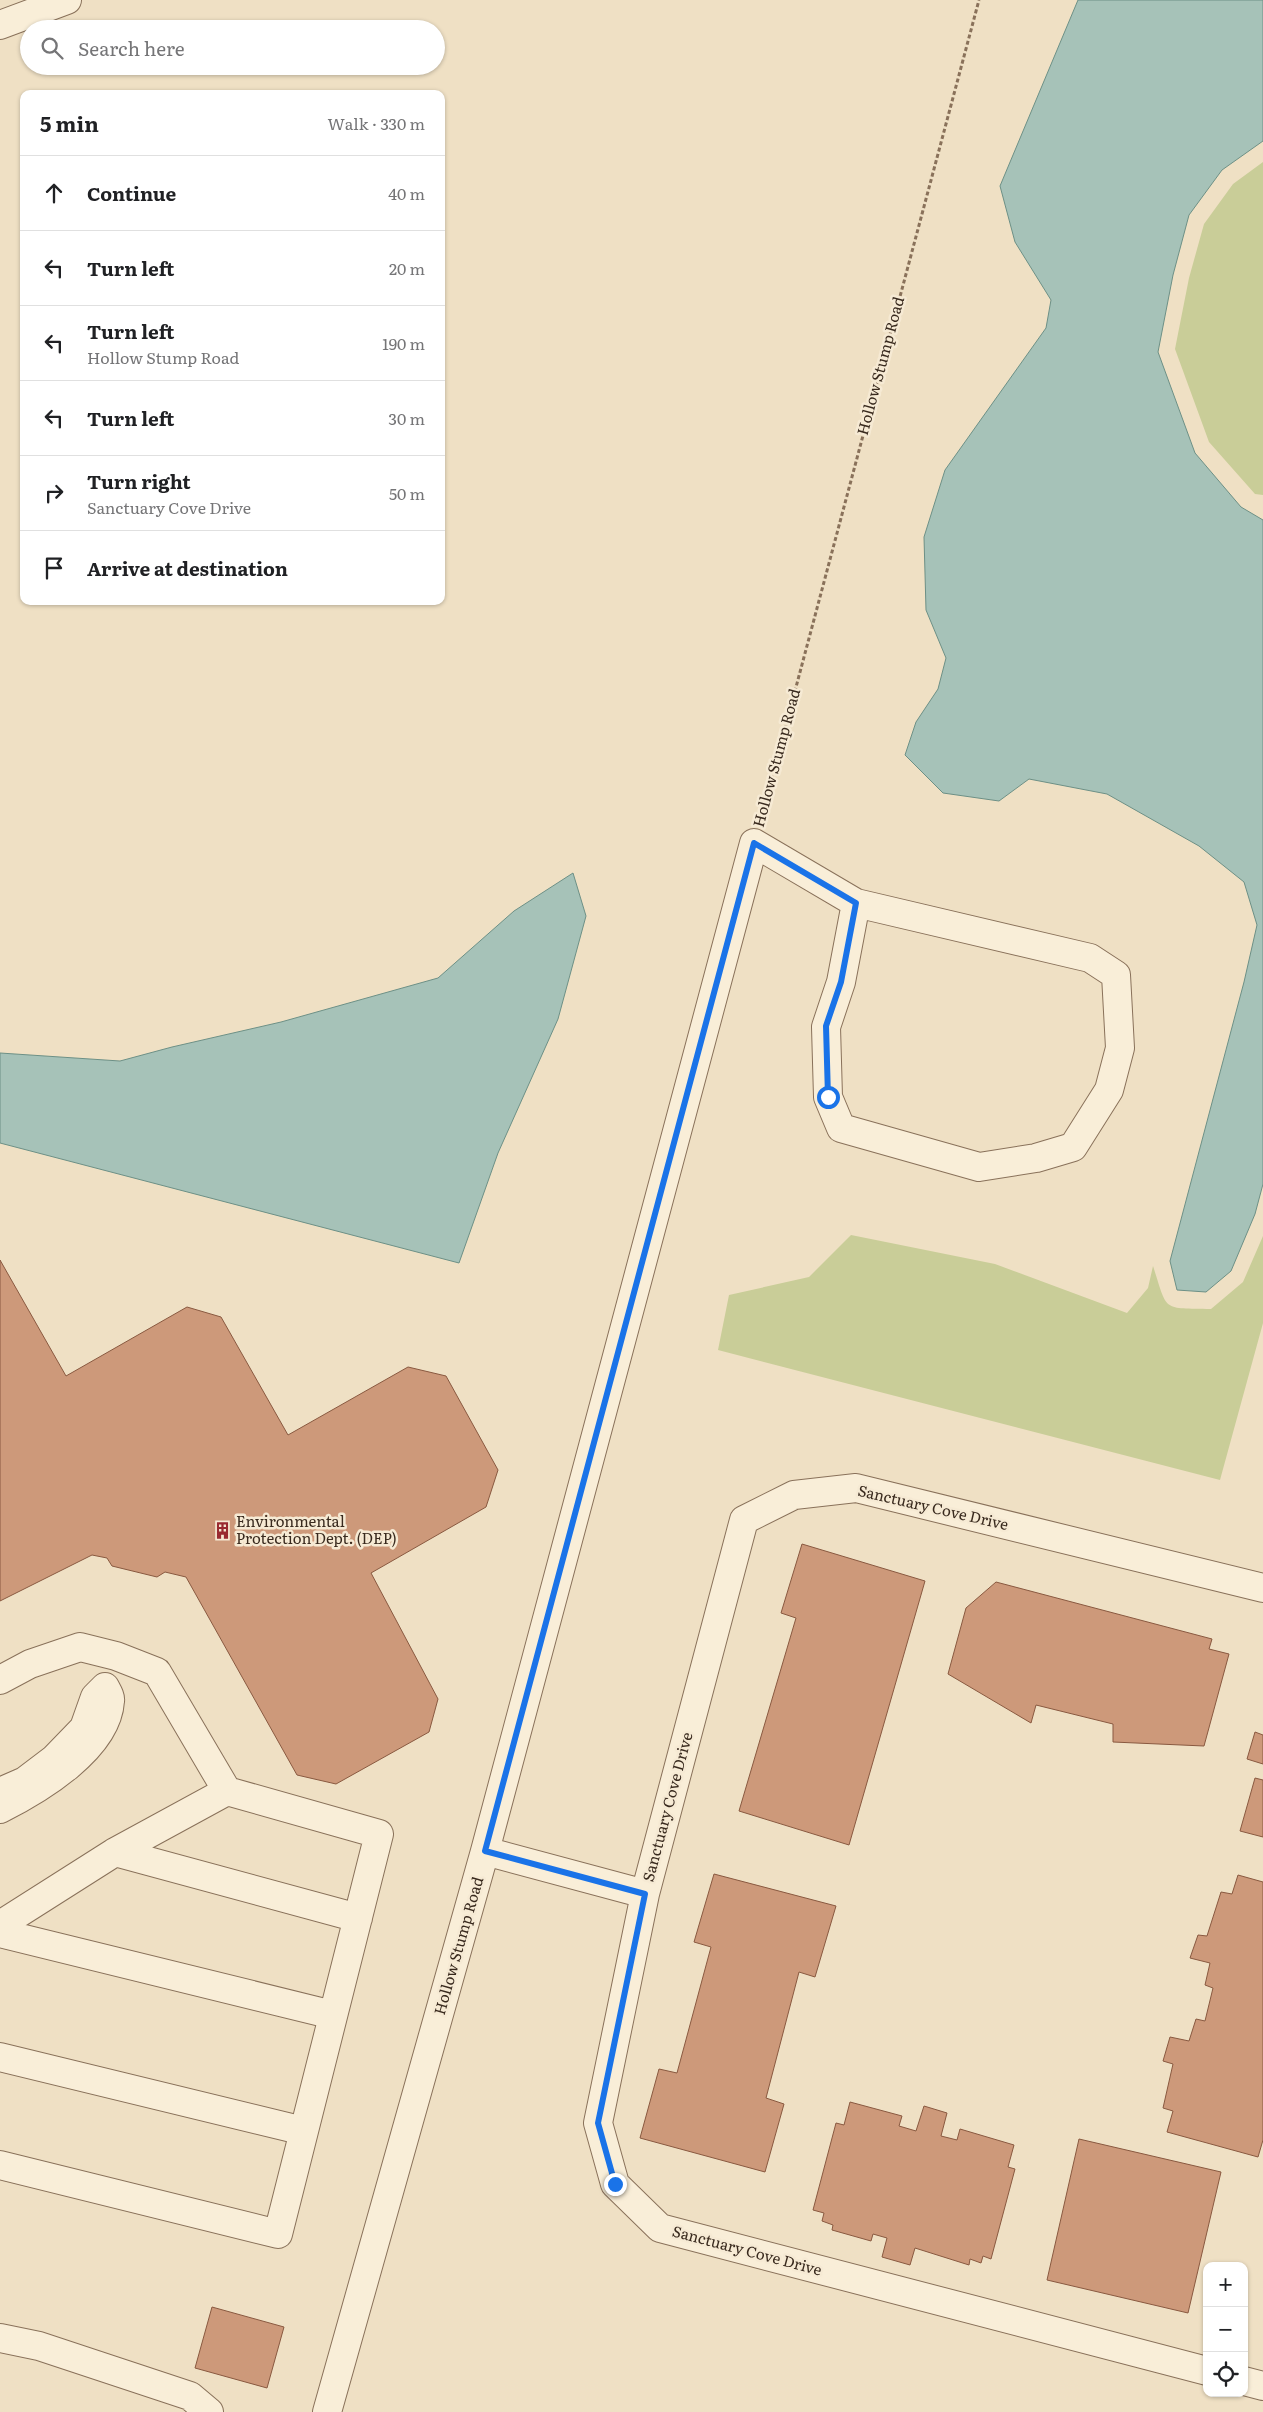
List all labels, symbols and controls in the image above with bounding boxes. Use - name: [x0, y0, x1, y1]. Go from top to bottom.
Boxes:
- search box: [20, 20, 445, 75]
- icon: search: [38, 34, 66, 62]
- text: Search here: [78, 34, 185, 62]
- text: 5 min: [40, 107, 99, 138]
- text: Walk · 330 m: [327, 111, 425, 135]
- icon: ahead: [40, 179, 68, 207]
- text: Continue: [87, 179, 176, 207]
- text: 40 m: [388, 181, 425, 205]
- icon: left: [40, 254, 68, 282]
- text: Turn left: [87, 254, 174, 282]
- text: 20 m: [389, 256, 425, 280]
- street label: Hollow Stump Road: [850, 294, 909, 438]
- text: Turn left: [87, 317, 174, 345]
- icon: left: [40, 329, 68, 357]
- text: 190 m: [382, 331, 425, 355]
- text: Hollow Stump Road: [87, 345, 239, 369]
- icon: left: [40, 404, 68, 432]
- text: Turn left: [87, 404, 174, 432]
- text: 30 m: [388, 406, 425, 430]
- text: Turn right: [87, 467, 191, 495]
- icon: right: [40, 479, 68, 507]
- text: 50 m: [389, 481, 425, 505]
- text: Sanctuary Cove Drive: [87, 495, 251, 519]
- icon: arrive: [40, 554, 68, 582]
- text: Arrive at destination: [87, 554, 288, 582]
- street label: Hollow Stump Road: [746, 686, 805, 830]
- route start: [817, 1086, 840, 1109]
- street label: Sanctuary Cove Drive: [856, 1478, 1011, 1535]
- place label: Environmental Protection Dept. (DEP): [236, 1509, 397, 1549]
- building icon: Environmental Protection Dept. (DEP): [212, 1521, 232, 1541]
- street label: Sanctuary Cove Drive: [636, 1729, 698, 1884]
- street label: Hollow Stump Road: [427, 1874, 488, 2017]
- route end: [604, 2173, 627, 2196]
- street label: Sanctuary Cove Drive: [670, 2219, 825, 2281]
- map controls: [1203, 2262, 1248, 2397]
- button: +: [1203, 2262, 1248, 2307]
- button: −: [1203, 2307, 1248, 2352]
- button: locate: [1203, 2352, 1248, 2397]

